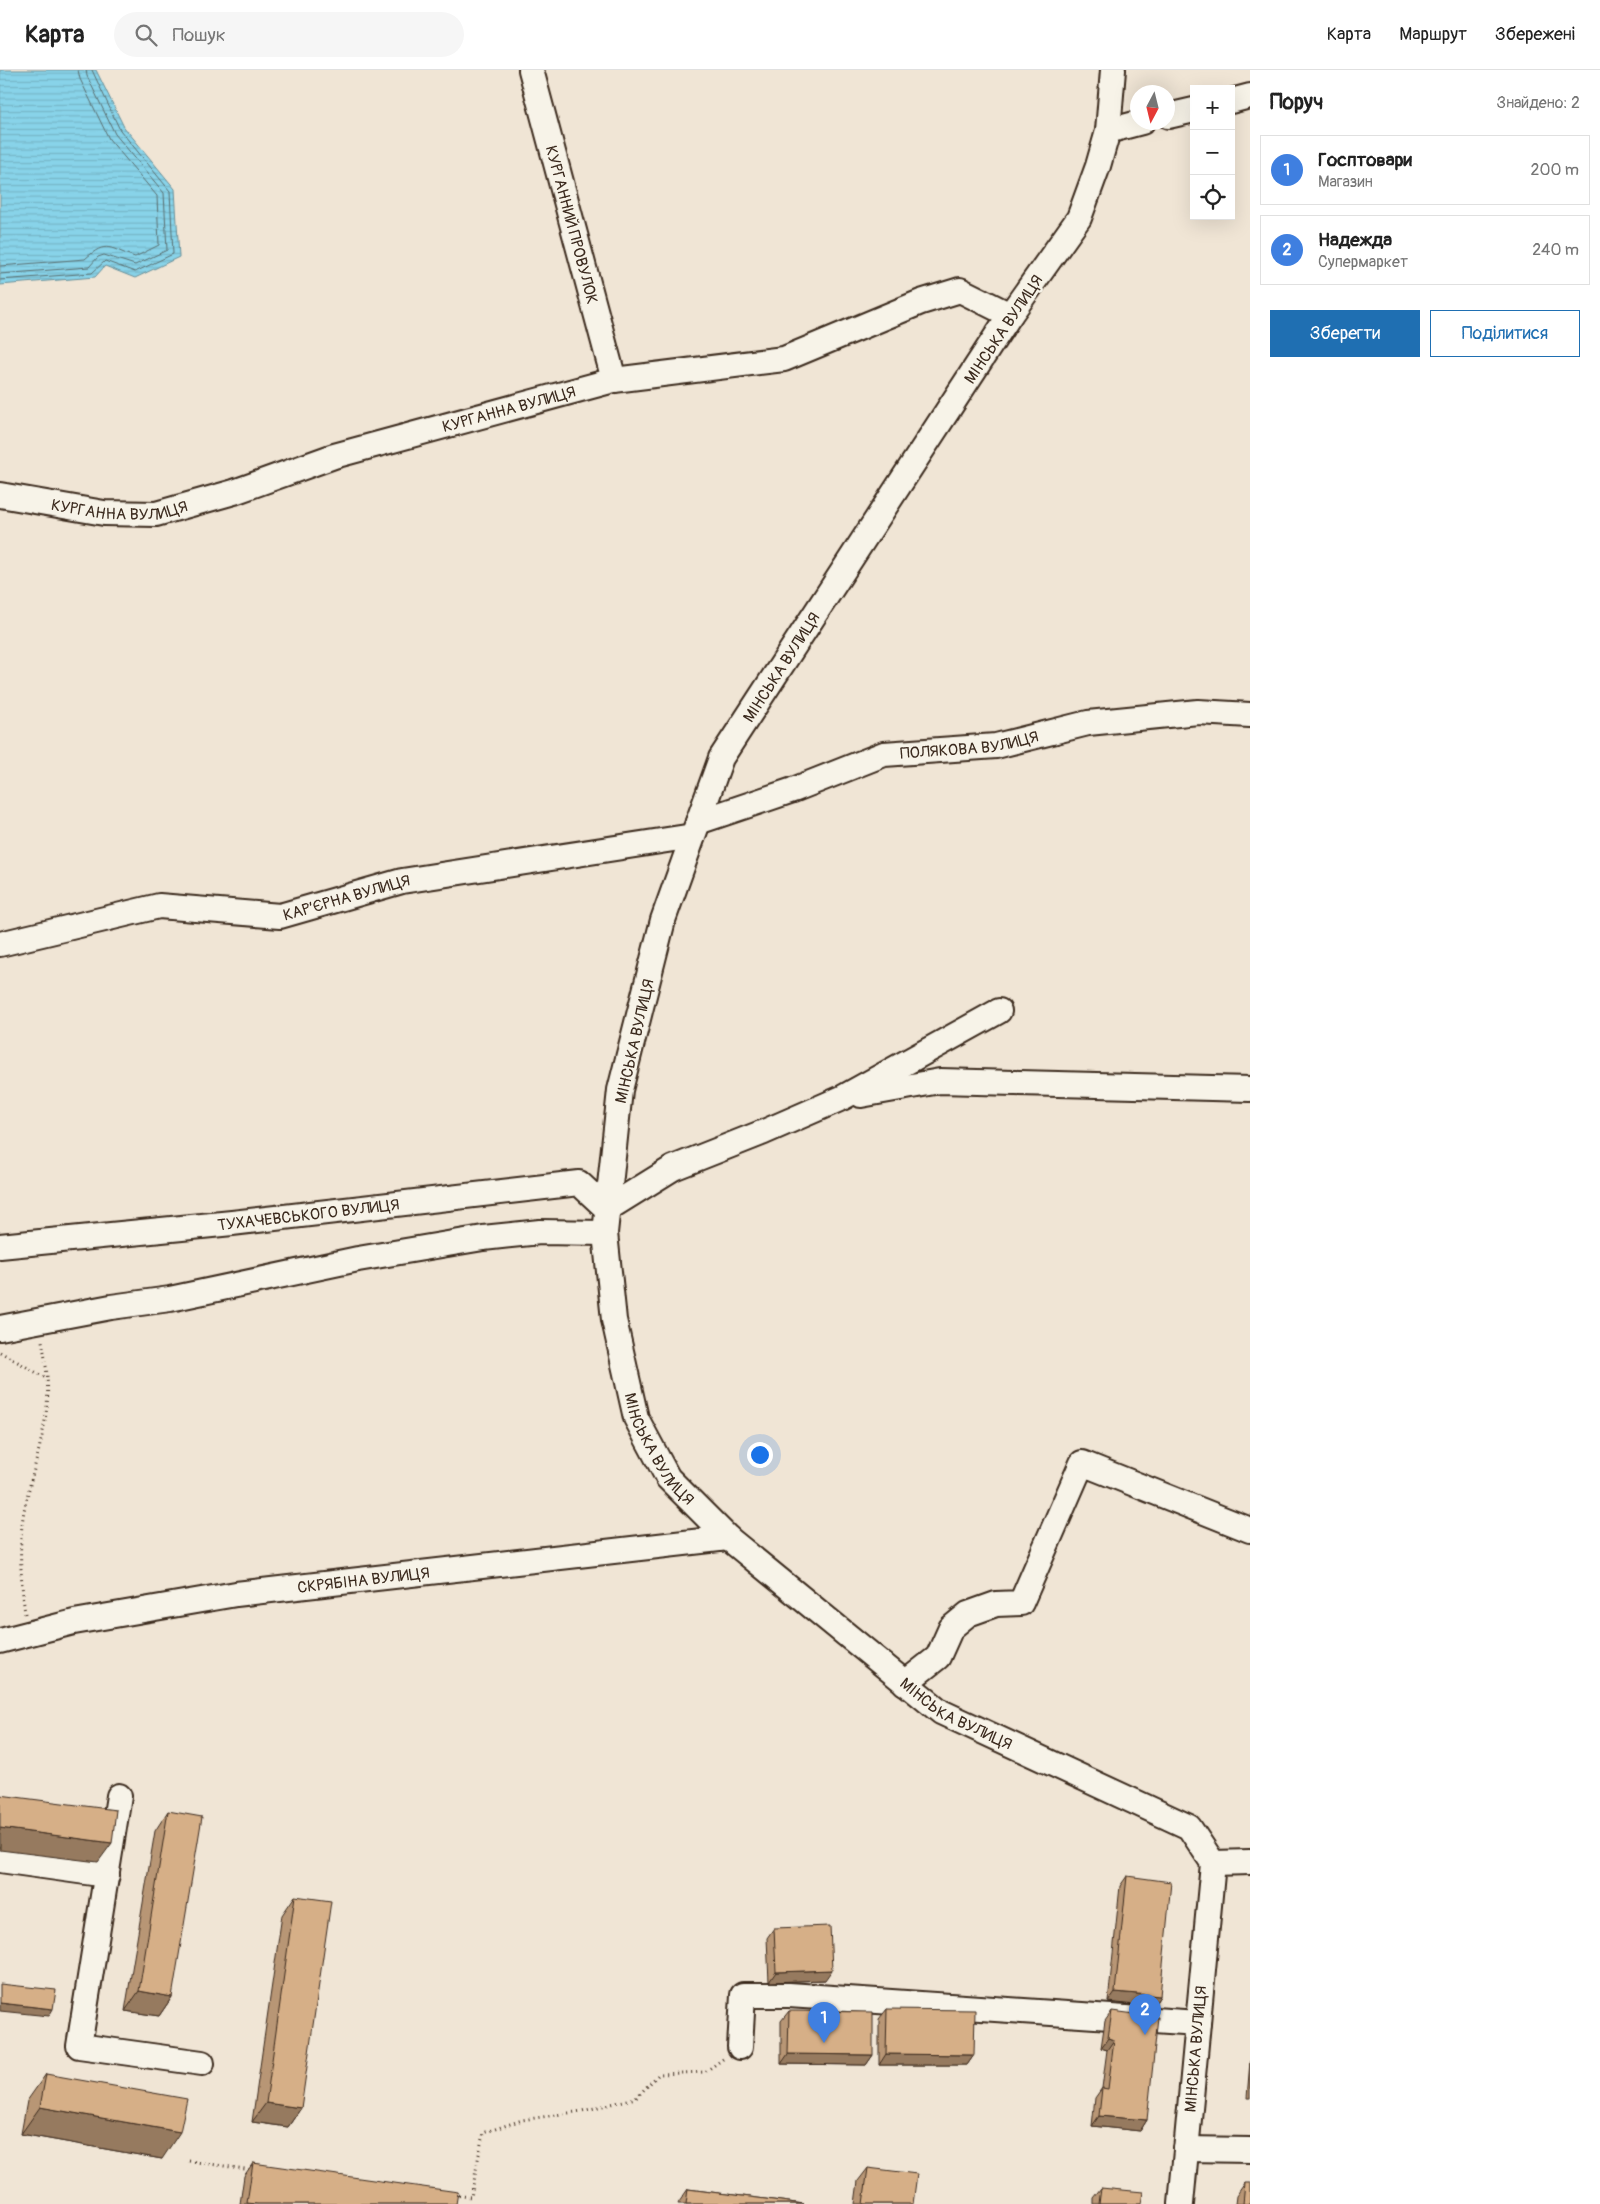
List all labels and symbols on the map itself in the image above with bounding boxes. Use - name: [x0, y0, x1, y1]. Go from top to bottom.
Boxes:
- north arrow: [1130, 85, 1175, 130]
- street label: КУРГАННИЙ ПРОВУЛОК: [541, 143, 602, 306]
- street label: МІНСЬКА ВУЛИЦЯ: [960, 271, 1048, 388]
- street label: КУРГАННА ВУЛИЦЯ: [440, 382, 578, 437]
- street label: КУРГАННА ВУЛИЦЯ: [50, 495, 190, 525]
- street label: МІНСЬКА ВУЛИЦЯ: [739, 609, 825, 726]
- street label: ПОЛЯКОВА ВУЛИЦЯ: [899, 727, 1041, 764]
- street label: КАР’ЄРНА ВУЛИЦЯ: [281, 871, 412, 926]
- street label: МІНСЬКА ВУЛИЦЯ: [611, 977, 659, 1105]
- street label: ТУХАЧЕВСЬКОГО ВУЛИЦЯ: [216, 1195, 401, 1235]
- street label: МІНСЬКА ВУЛИЦЯ: [620, 1391, 698, 1510]
- your location: [747, 1442, 773, 1468]
- street label: СКРЯБІНА ВУЛИЦЯ: [296, 1563, 431, 1598]
- street label: МІНСЬКА ВУЛИЦЯ: [896, 1674, 1015, 1755]
- street label: МІНСЬКА ВУЛИЦЯ: [1180, 1985, 1212, 2113]
- pin: 2: [1129, 1994, 1161, 2035]
- pin: 1: [808, 2002, 840, 2043]

